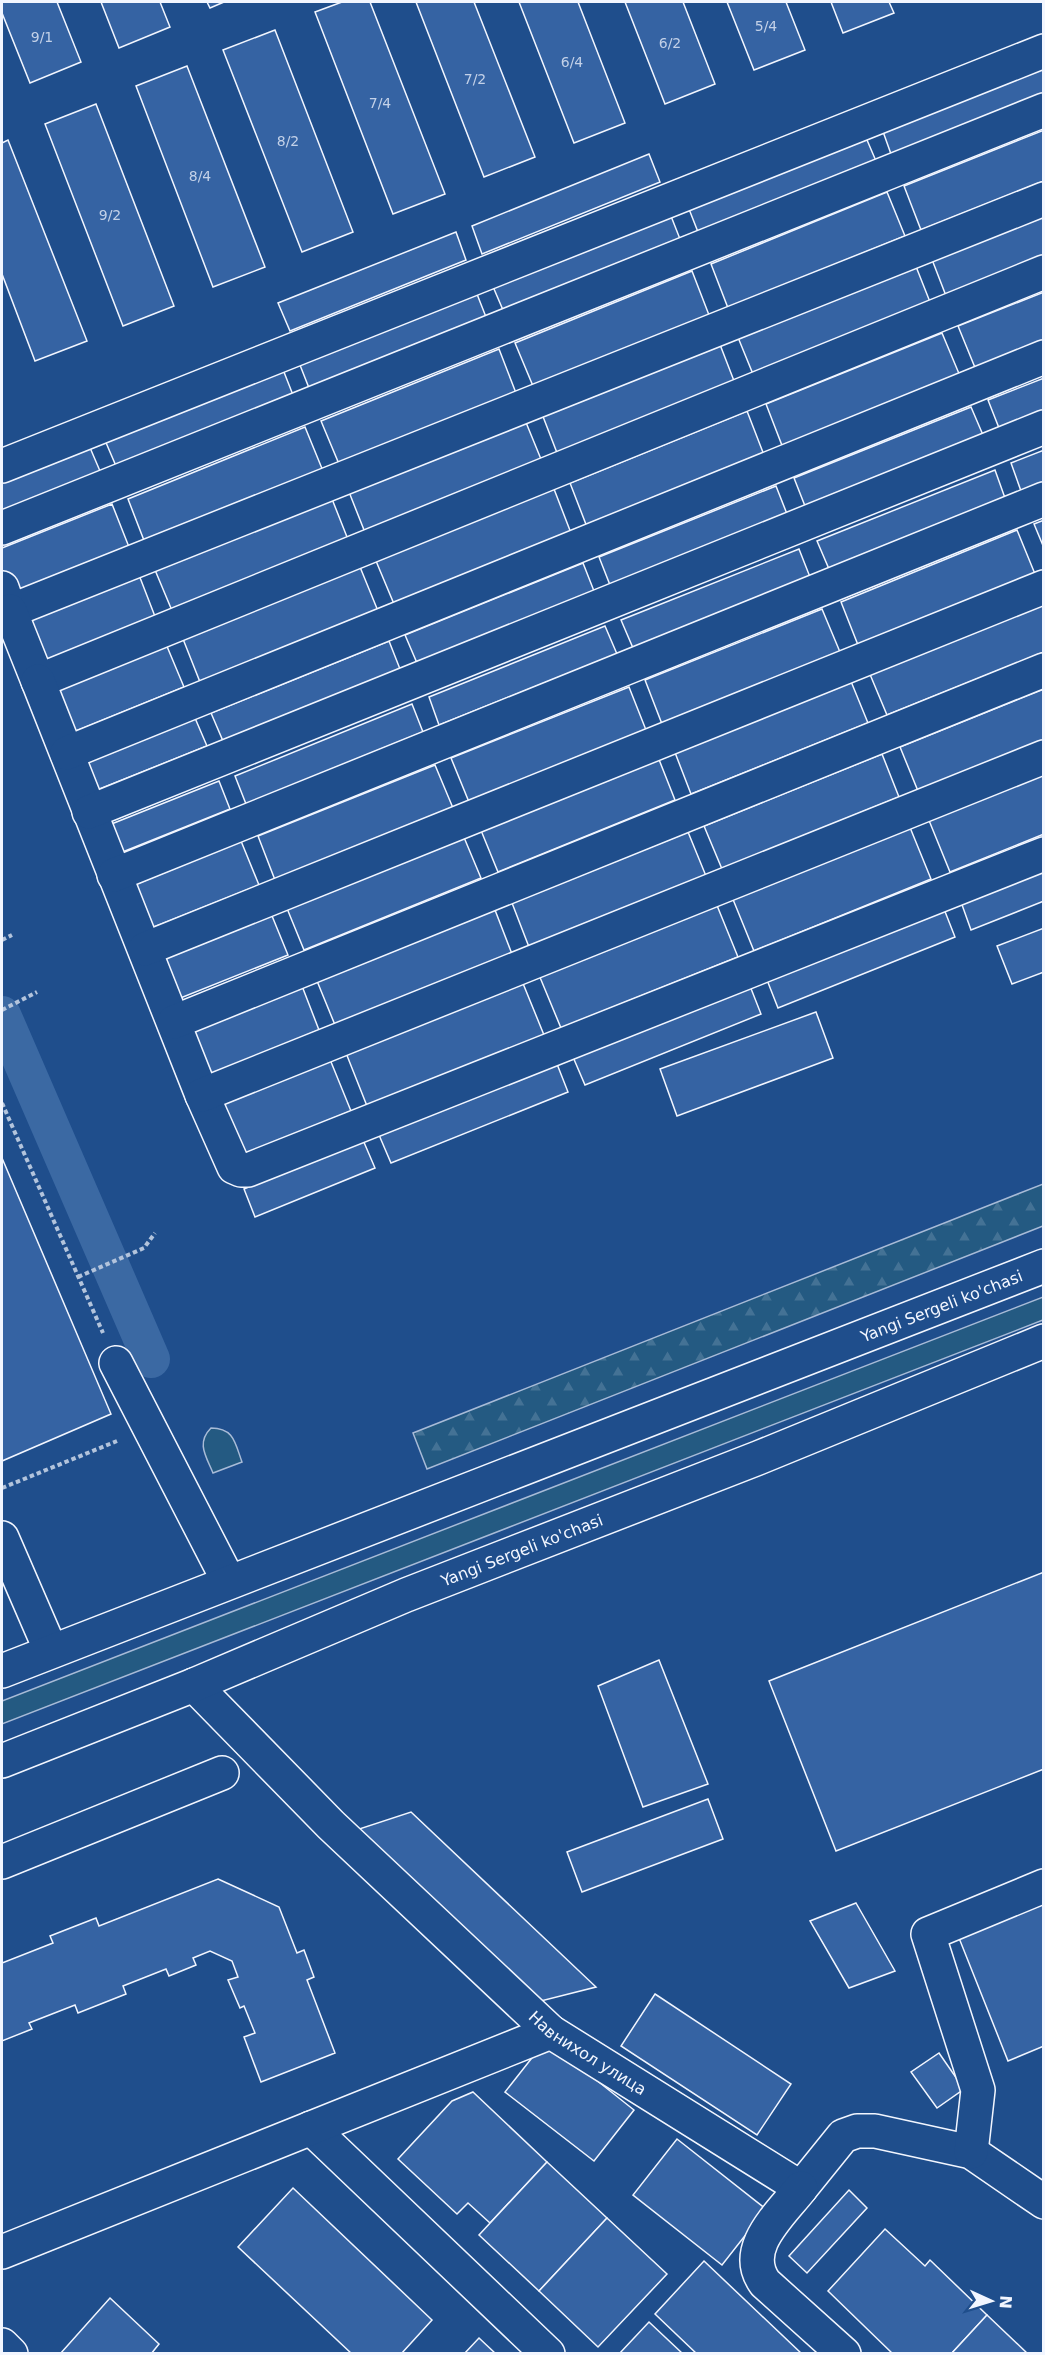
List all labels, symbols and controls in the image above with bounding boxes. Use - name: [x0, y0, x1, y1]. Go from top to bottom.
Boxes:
- house number: 5/4: [755, 18, 777, 34]
- house number: 9/1: [31, 29, 53, 45]
- house number: 6/2: [659, 35, 681, 51]
- house number: 6/4: [561, 54, 583, 70]
- house number: 7/2: [464, 71, 486, 87]
- house number: 7/4: [369, 95, 391, 111]
- house number: 8/2: [277, 133, 299, 149]
- house number: 8/4: [189, 168, 211, 184]
- house number: 9/2: [99, 207, 121, 223]
- street label: Yangi Sergeli ko'chasi: [857, 1266, 1025, 1347]
- street label: Yangi Sergeli ko'chasi: [437, 1510, 605, 1591]
- street label: Навнихол улица: [525, 2007, 650, 2099]
- north arrow: [961, 2271, 1021, 2331]
- text: N: [996, 2295, 1015, 2309]

